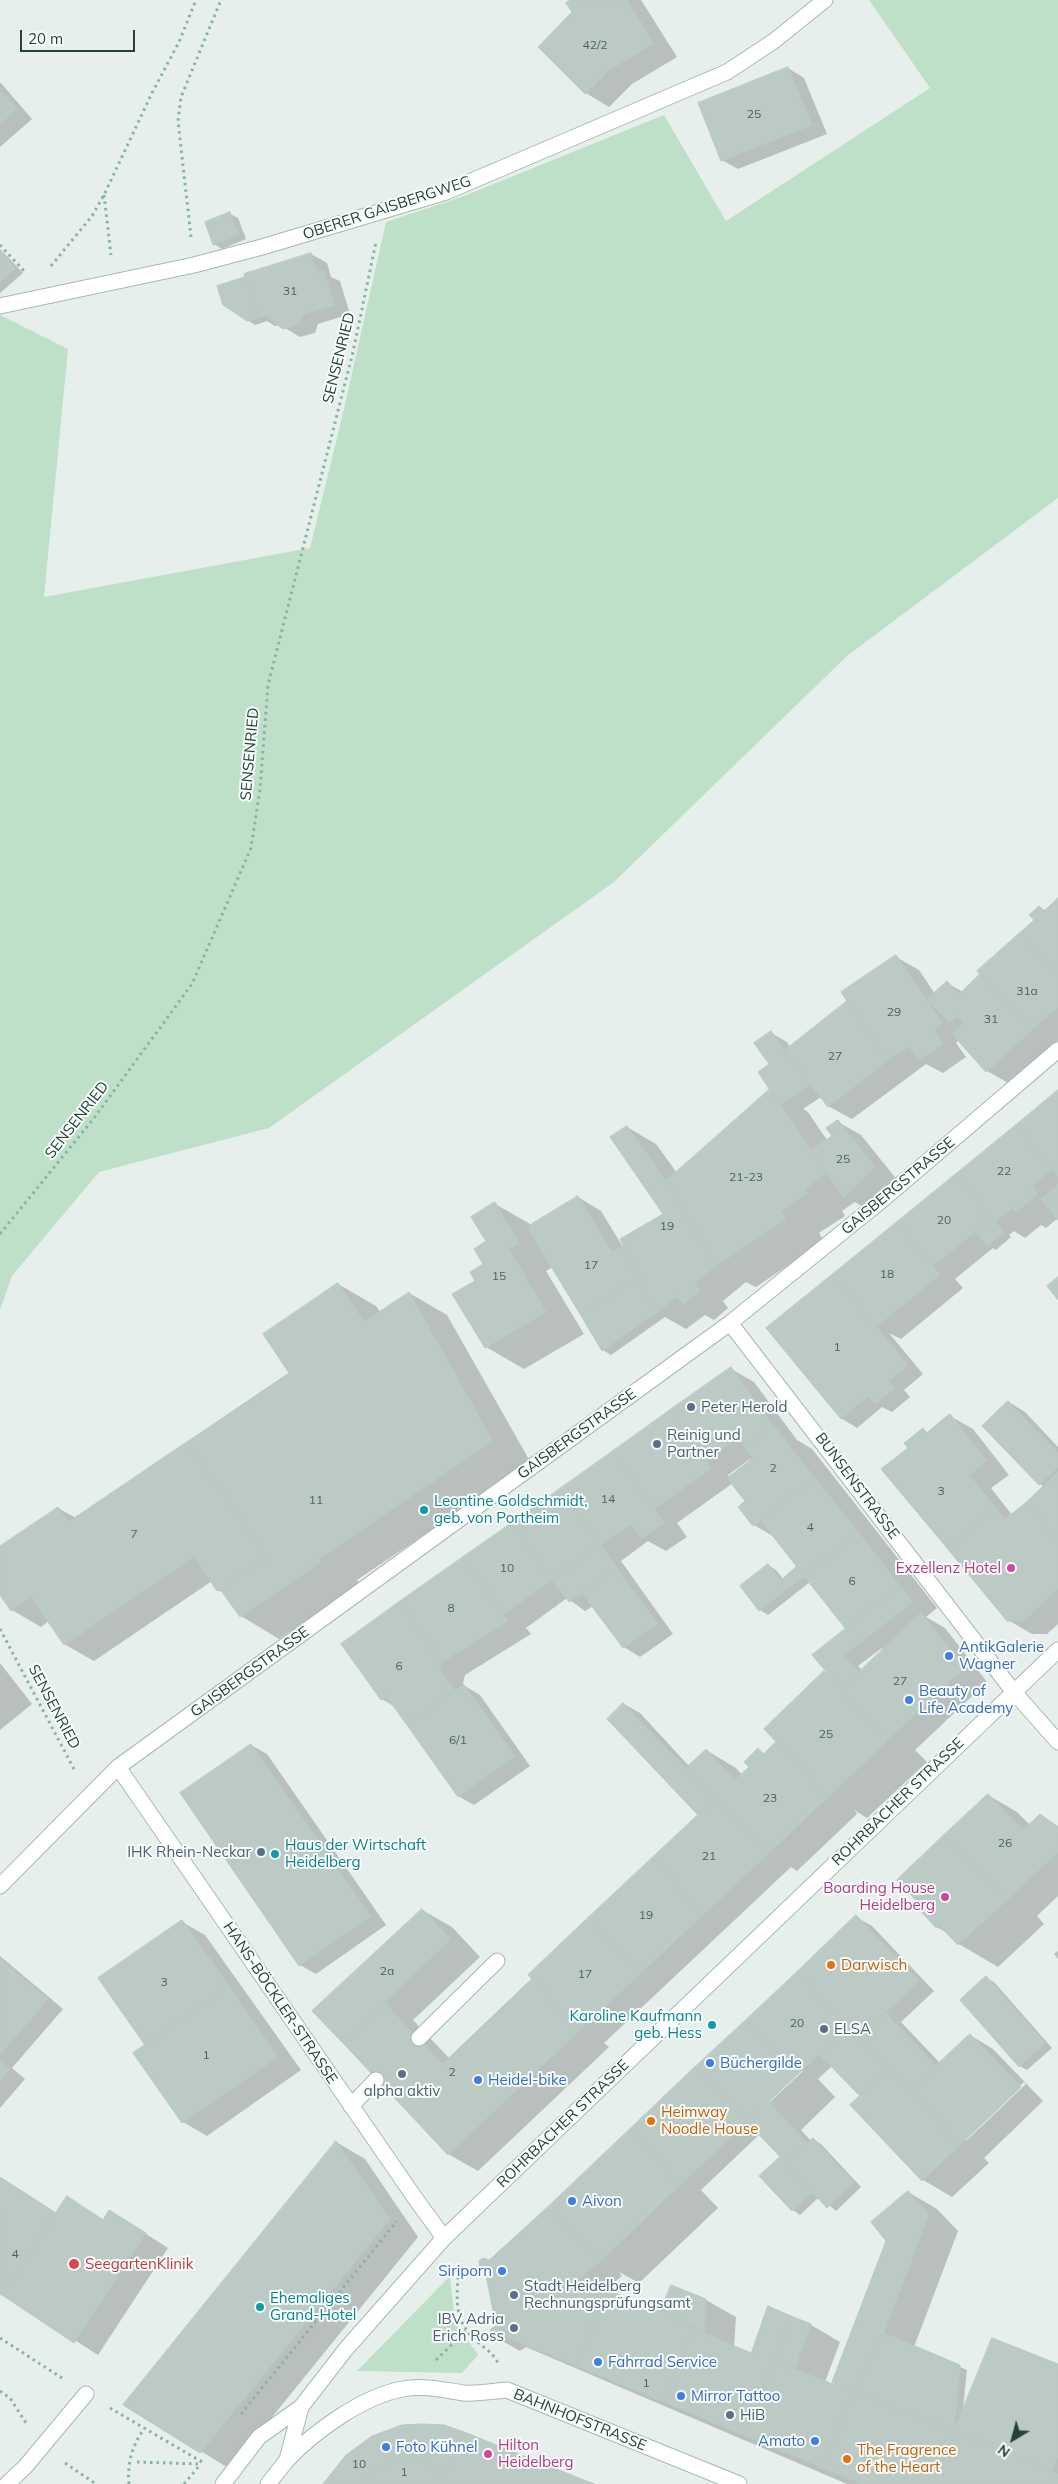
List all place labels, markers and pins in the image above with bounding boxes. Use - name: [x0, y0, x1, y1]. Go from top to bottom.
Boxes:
- place label: Peter Herold: [701, 1398, 787, 1416]
- marker: Peter Herold: [685, 1401, 697, 1413]
- place label: Reinig und Partner: [667, 1426, 741, 1461]
- marker: Reinig und Partner: [651, 1438, 663, 1450]
- place label: Leontine Goldschmidt, geb. von Portheim: [434, 1492, 588, 1527]
- marker: Leontine Goldschmidt, geb. von Portheim: [418, 1504, 430, 1516]
- place label: Exzellenz Hotel: [896, 1559, 1001, 1577]
- marker: Exzellenz Hotel: [1005, 1562, 1017, 1574]
- place label: AntikGalerie Wagner: [959, 1638, 1044, 1673]
- marker: AntikGalerie Wagner: [943, 1650, 955, 1662]
- place label: Beauty of Life Academy: [919, 1682, 1013, 1717]
- marker: Beauty of Life Academy: [903, 1694, 915, 1706]
- place label: Haus der Wirtschaft Heidelberg: [285, 1836, 426, 1871]
- place label: IHK Rhein-Neckar: [127, 1843, 251, 1861]
- marker: IHK Rhein-Neckar: [255, 1846, 267, 1858]
- marker: Haus der Wirtschaft Heidelberg: [269, 1848, 281, 1860]
- place label: Boarding House Heidelberg: [823, 1879, 935, 1914]
- marker: Boarding House Heidelberg: [939, 1891, 951, 1903]
- place label: Darwisch: [841, 1956, 907, 1974]
- marker: Darwisch: [825, 1959, 837, 1971]
- place label: Karoline Kaufmann geb. Hess: [570, 2007, 702, 2042]
- marker: Karoline Kaufmann geb. Hess: [706, 2019, 718, 2031]
- place label: ELSA: [834, 2020, 871, 2038]
- marker: ELSA: [818, 2023, 830, 2035]
- place label: Büchergilde: [720, 2054, 802, 2072]
- marker: Büchergilde: [704, 2057, 716, 2069]
- marker: alpha aktiv: [396, 2068, 408, 2080]
- place label: Heidel-bike: [488, 2071, 567, 2089]
- marker: Heidel-bike: [472, 2074, 484, 2086]
- place label: alpha aktiv: [364, 2082, 440, 2100]
- place label: Heimway Noodle House: [661, 2103, 758, 2138]
- marker: Heimway Noodle House: [645, 2115, 657, 2127]
- place label: Aivon: [582, 2192, 622, 2210]
- marker: Aivon: [566, 2195, 578, 2207]
- place label: SeegartenKlinik: [85, 2255, 193, 2273]
- marker: SeegartenKlinik: [67, 2257, 81, 2271]
- place label: Siriporn: [438, 2262, 492, 2280]
- marker: Siriporn: [496, 2265, 508, 2277]
- place label: Stadt Heidelberg Rechnungsprüfungsamt: [524, 2277, 691, 2312]
- place label: Ehemaliges Grand-Hotel: [270, 2289, 356, 2324]
- marker: Stadt Heidelberg Rechnungsprüfungsamt: [508, 2289, 520, 2301]
- marker: Ehemaliges Grand-Hotel: [254, 2301, 266, 2313]
- place label: IBV Adria Erich Ross: [432, 2310, 504, 2345]
- marker: IBV Adria Erich Ross: [508, 2322, 520, 2334]
- place label: Fahrrad Service: [608, 2353, 717, 2371]
- marker: Fahrrad Service: [592, 2356, 604, 2368]
- place label: Mirror Tattoo: [691, 2387, 780, 2405]
- marker: Mirror Tattoo: [675, 2390, 687, 2402]
- place label: HiB: [740, 2406, 765, 2424]
- marker: HiB: [724, 2409, 736, 2421]
- place label: Amato: [758, 2432, 805, 2450]
- marker: Amato: [809, 2435, 821, 2447]
- place label: Hilton Heidelberg: [498, 2436, 574, 2471]
- place label: Foto Kühnel: [396, 2438, 478, 2456]
- marker: Foto Kühnel: [380, 2441, 392, 2453]
- place label: The Fragrence of the Heart: [857, 2441, 956, 2476]
- marker: Hilton Heidelberg: [482, 2448, 494, 2460]
- marker: The Fragrence of the Heart: [841, 2453, 853, 2465]

